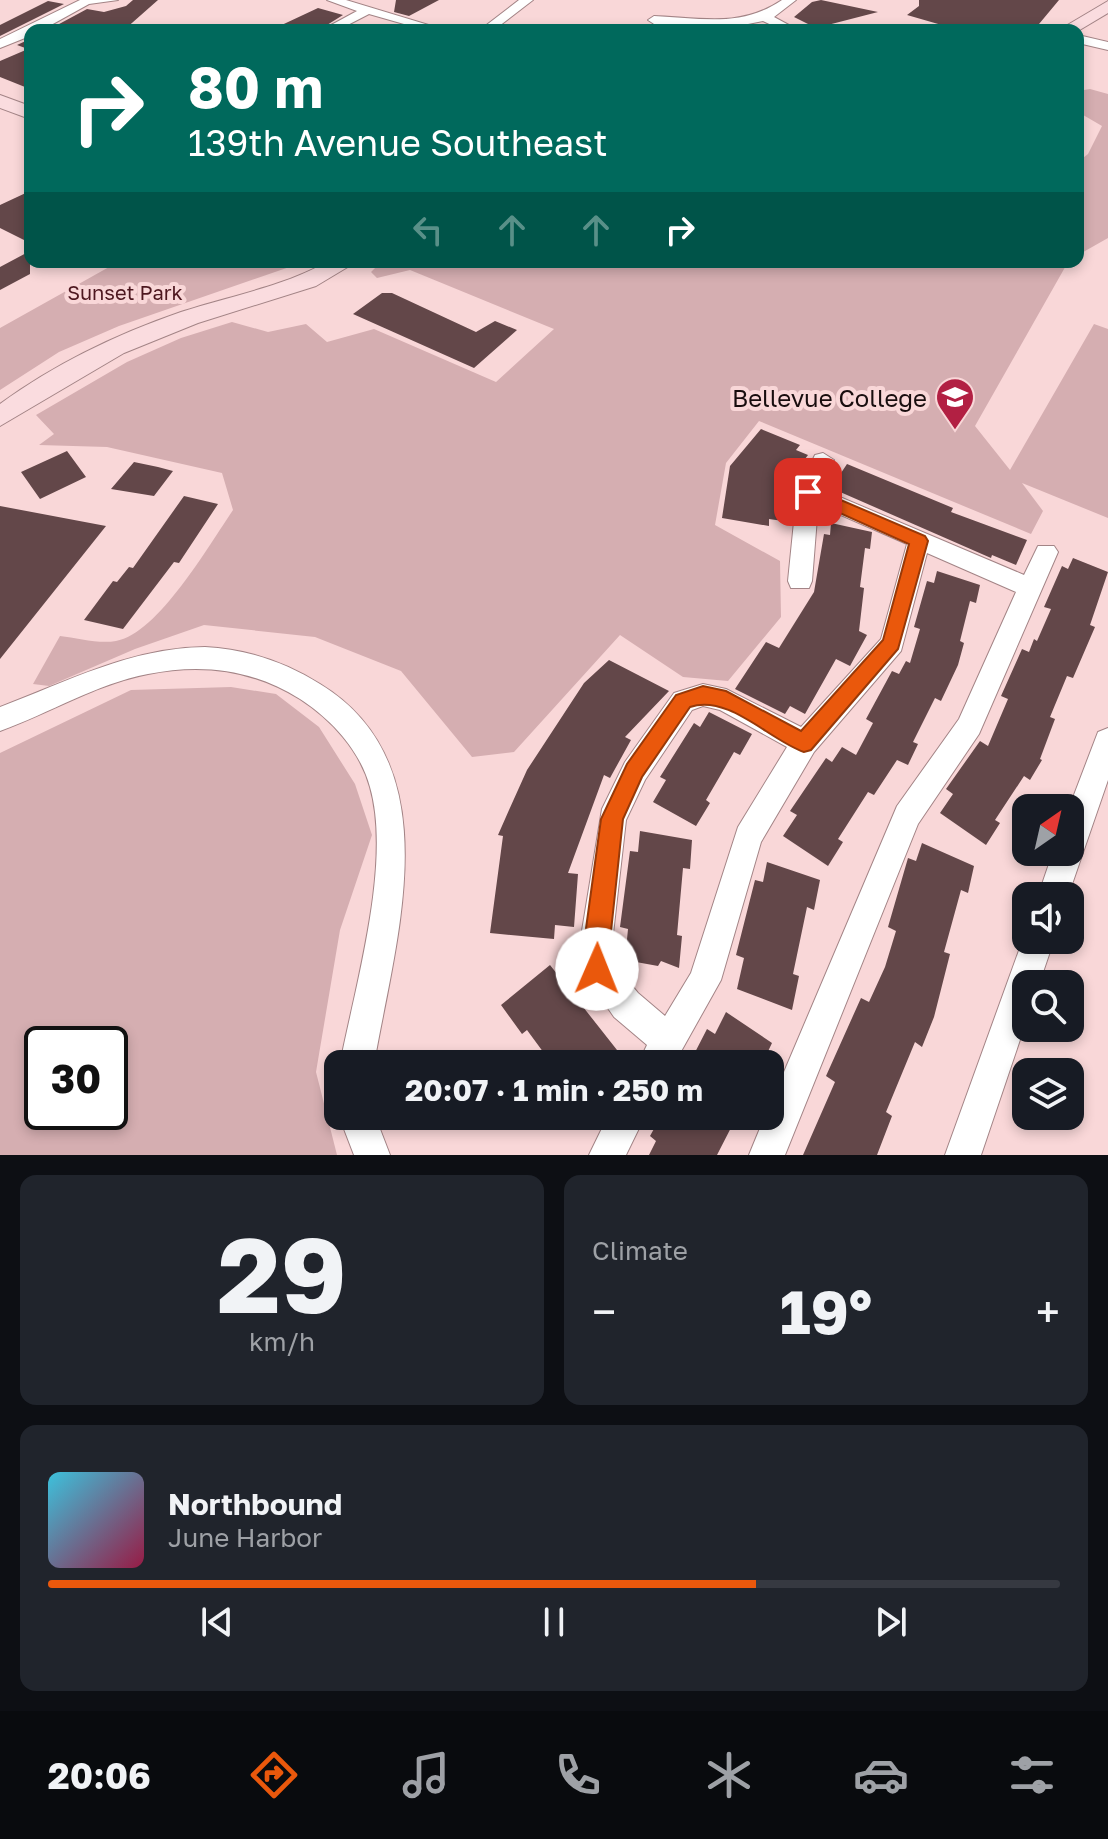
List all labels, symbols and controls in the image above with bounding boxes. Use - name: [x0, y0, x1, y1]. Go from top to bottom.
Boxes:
- text: 80 m: [188, 53, 323, 120]
- icon: right: [56, 56, 160, 160]
- text: 139th Avenue Southeast: [188, 121, 608, 164]
- icon: left: [406, 208, 450, 252]
- icon: ahead: [490, 208, 534, 252]
- icon: ahead: [574, 208, 618, 252]
- icon: right: [658, 208, 702, 252]
- park label: Sunset Park: [67, 280, 183, 304]
- school or university icon: Bellevue College: [934, 376, 976, 431]
- place label: Bellevue College: [732, 383, 927, 412]
- pin: [774, 458, 842, 526]
- icon: arrive: [786, 470, 830, 514]
- north arrow: [1012, 794, 1084, 866]
- map controls: [1012, 794, 1084, 1130]
- button: sound: [1012, 882, 1084, 954]
- position arrow: [555, 927, 639, 1011]
- button: search: [1012, 970, 1084, 1042]
- speed limit sign: 30: [24, 1026, 128, 1130]
- button: layers: [1012, 1058, 1084, 1130]
- text: 20:07 · 1 min · 250 m: [405, 1072, 703, 1108]
- text: 29: [217, 1211, 347, 1336]
- text: Climate: [592, 1235, 688, 1266]
- text: 19°: [780, 1275, 872, 1347]
- text: −: [592, 1285, 616, 1338]
- text: +: [1036, 1285, 1060, 1338]
- text: km/h: [249, 1326, 315, 1357]
- text: Northbound: [168, 1486, 342, 1522]
- text: June Harbor: [168, 1522, 322, 1553]
- icon: previous: [195, 1600, 239, 1644]
- icon: pause: [532, 1600, 576, 1644]
- icon: next: [869, 1600, 913, 1644]
- icon: directions: [246, 1747, 302, 1803]
- icon: music: [398, 1747, 454, 1803]
- icon: phone: [550, 1747, 606, 1803]
- icon: climate: [701, 1747, 757, 1803]
- icon: car: [853, 1747, 909, 1803]
- icon: filters: [1004, 1747, 1060, 1803]
- text: 20:06: [48, 1754, 151, 1797]

